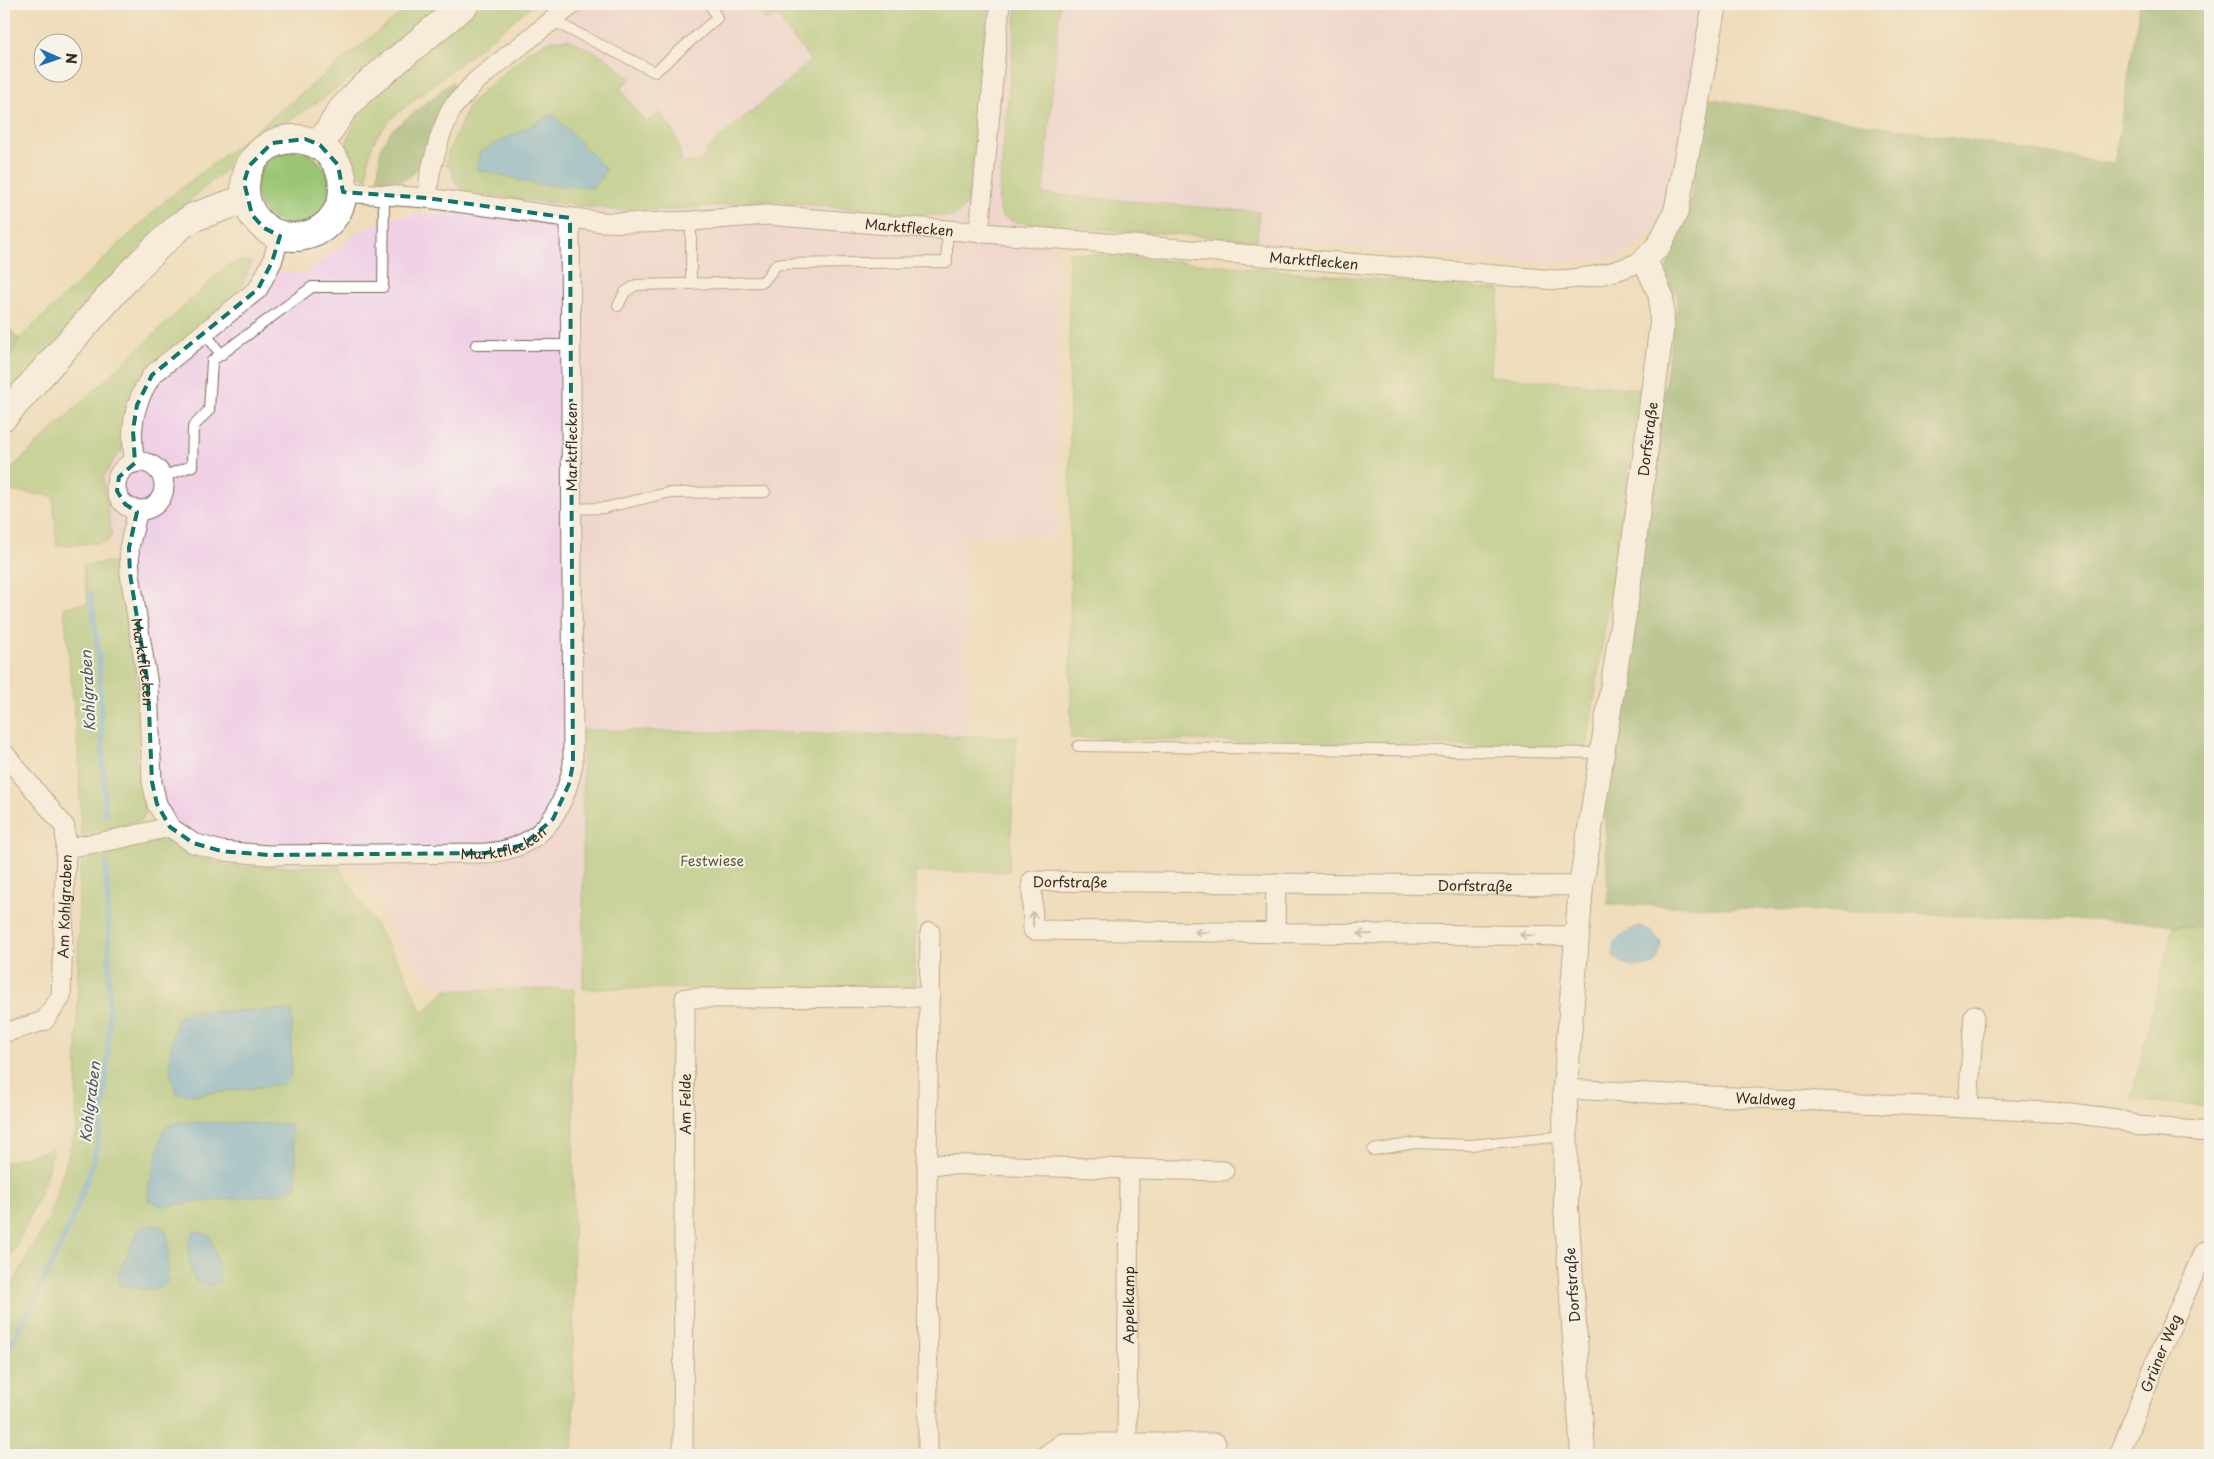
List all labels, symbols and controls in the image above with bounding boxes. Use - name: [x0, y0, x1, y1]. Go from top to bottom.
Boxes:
- north arrow: [32, 32, 82, 82]
- text: N: [61, 53, 82, 64]
- street label: Marktflecken: [864, 213, 955, 241]
- street label: Marktflecken: [1269, 246, 1359, 274]
- street label: Dorfstraße: [1632, 400, 1662, 478]
- street label: Marktflecken: [561, 402, 582, 492]
- street label: Marktflecken: [127, 616, 159, 706]
- water label: Kohlgraben: [73, 649, 101, 732]
- street label: Marktflecken: [460, 821, 551, 864]
- park label: Festwiese: [680, 850, 744, 871]
- street label: Am Kohlgraben: [52, 854, 76, 959]
- street label: Dorfstraße: [1032, 871, 1108, 892]
- street label: Dorfstraße: [1437, 874, 1513, 896]
- one-way arrow: [1028, 912, 1037, 928]
- one-way arrow: [1194, 927, 1210, 937]
- one-way arrow: [1357, 929, 1373, 939]
- one-way arrow: [1519, 930, 1536, 940]
- water label: Kohlgraben: [73, 1060, 105, 1144]
- street label: Am Felde: [674, 1073, 695, 1135]
- street label: Waldweg: [1735, 1087, 1797, 1110]
- street label: Dorfstraße: [1559, 1247, 1585, 1323]
- street label: Appelkamp: [1117, 1266, 1139, 1344]
- street label: Grüner Weg: [2135, 1311, 2186, 1395]

